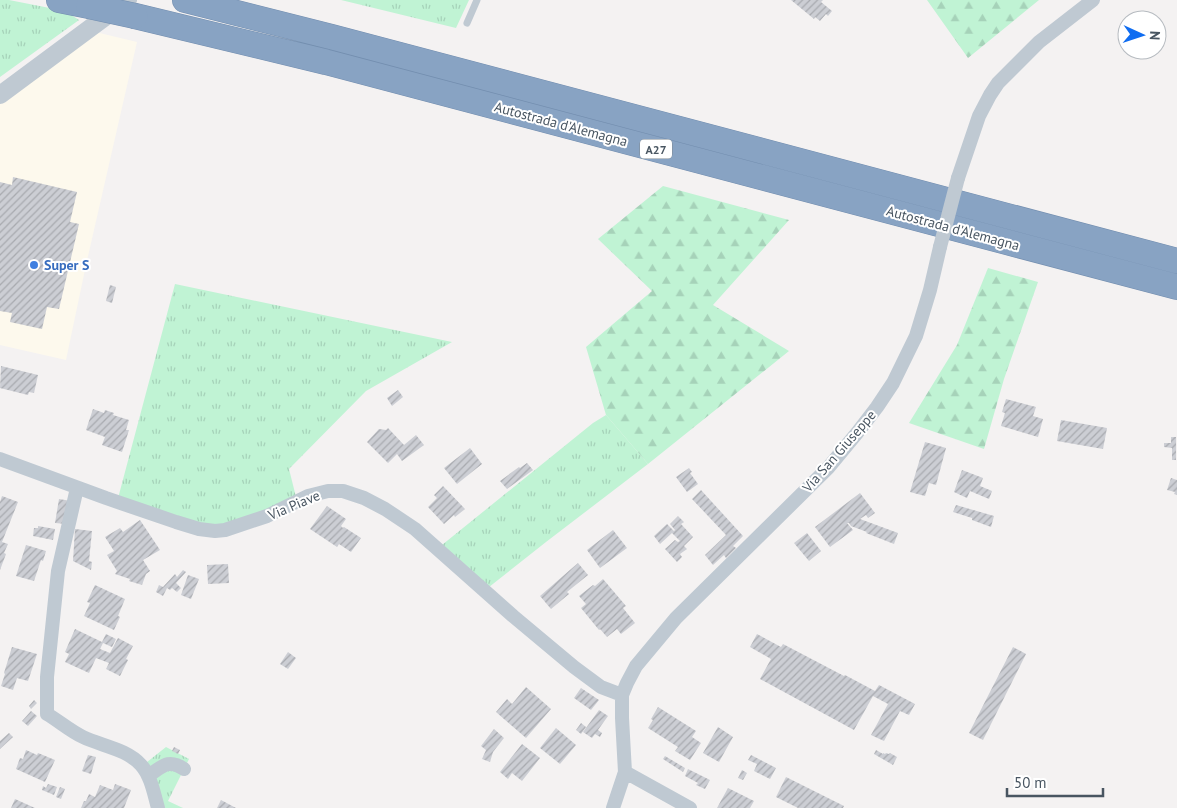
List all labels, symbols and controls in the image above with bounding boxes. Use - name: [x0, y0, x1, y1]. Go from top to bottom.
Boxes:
- north arrow: [1117, 10, 1167, 60]
- text: N: [1146, 31, 1164, 41]
- street label: Autostrada d'Alemagna: [492, 98, 630, 150]
- road number: A27: [640, 140, 672, 158]
- street label: Autostrada d'Alemagna: [884, 202, 1022, 254]
- place label: Super S: [44, 256, 90, 274]
- marker: Super S: [28, 259, 40, 271]
- street label: Via San Giuseppe: [798, 406, 880, 497]
- street label: Via Piave: [264, 486, 323, 524]
- scale bar: [1007, 766, 1103, 798]
- text: 50 m: [1014, 773, 1047, 792]

